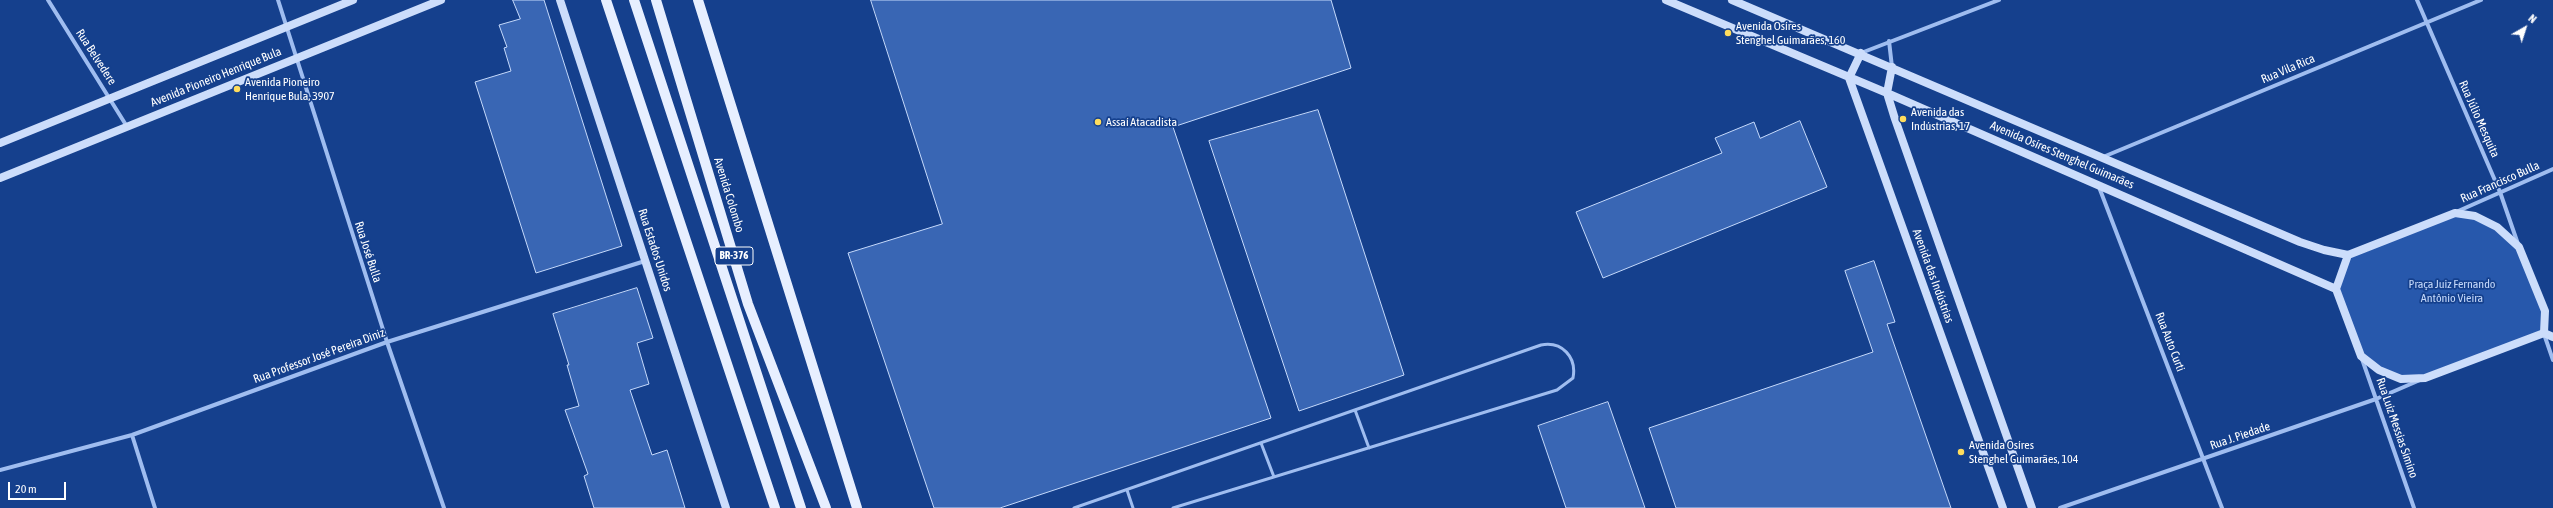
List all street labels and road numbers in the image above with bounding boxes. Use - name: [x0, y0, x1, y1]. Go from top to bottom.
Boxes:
- street label: Rua Belvedere: [73, 26, 119, 88]
- street label: Avenida Pioneiro Henrique Bula: [148, 44, 284, 110]
- street label: Rua Vila Rica: [2259, 51, 2317, 87]
- street label: Rua Júlio Mesquita: [2456, 78, 2502, 160]
- street label: Avenida Osíres Stenghel Guimarães: [1988, 118, 2136, 192]
- street label: Avenida Colombo: [711, 156, 747, 234]
- street label: Rua Francisco Bulla: [2458, 158, 2542, 206]
- street label: Rua Estados Unidos: [635, 207, 675, 293]
- street label: Rua José Bulla: [351, 220, 385, 284]
- street label: Avenida das Indústrias: [1909, 227, 1957, 325]
- road number: BR-376: [715, 247, 753, 265]
- street label: Rua Auto Curti: [2152, 310, 2188, 374]
- street label: Rua Professor José Pereira Diniz: [251, 325, 387, 387]
- street label: Rua Luiz Messias Simino: [2373, 376, 2421, 480]
- street label: Rua J. Piedade: [2208, 419, 2272, 453]

